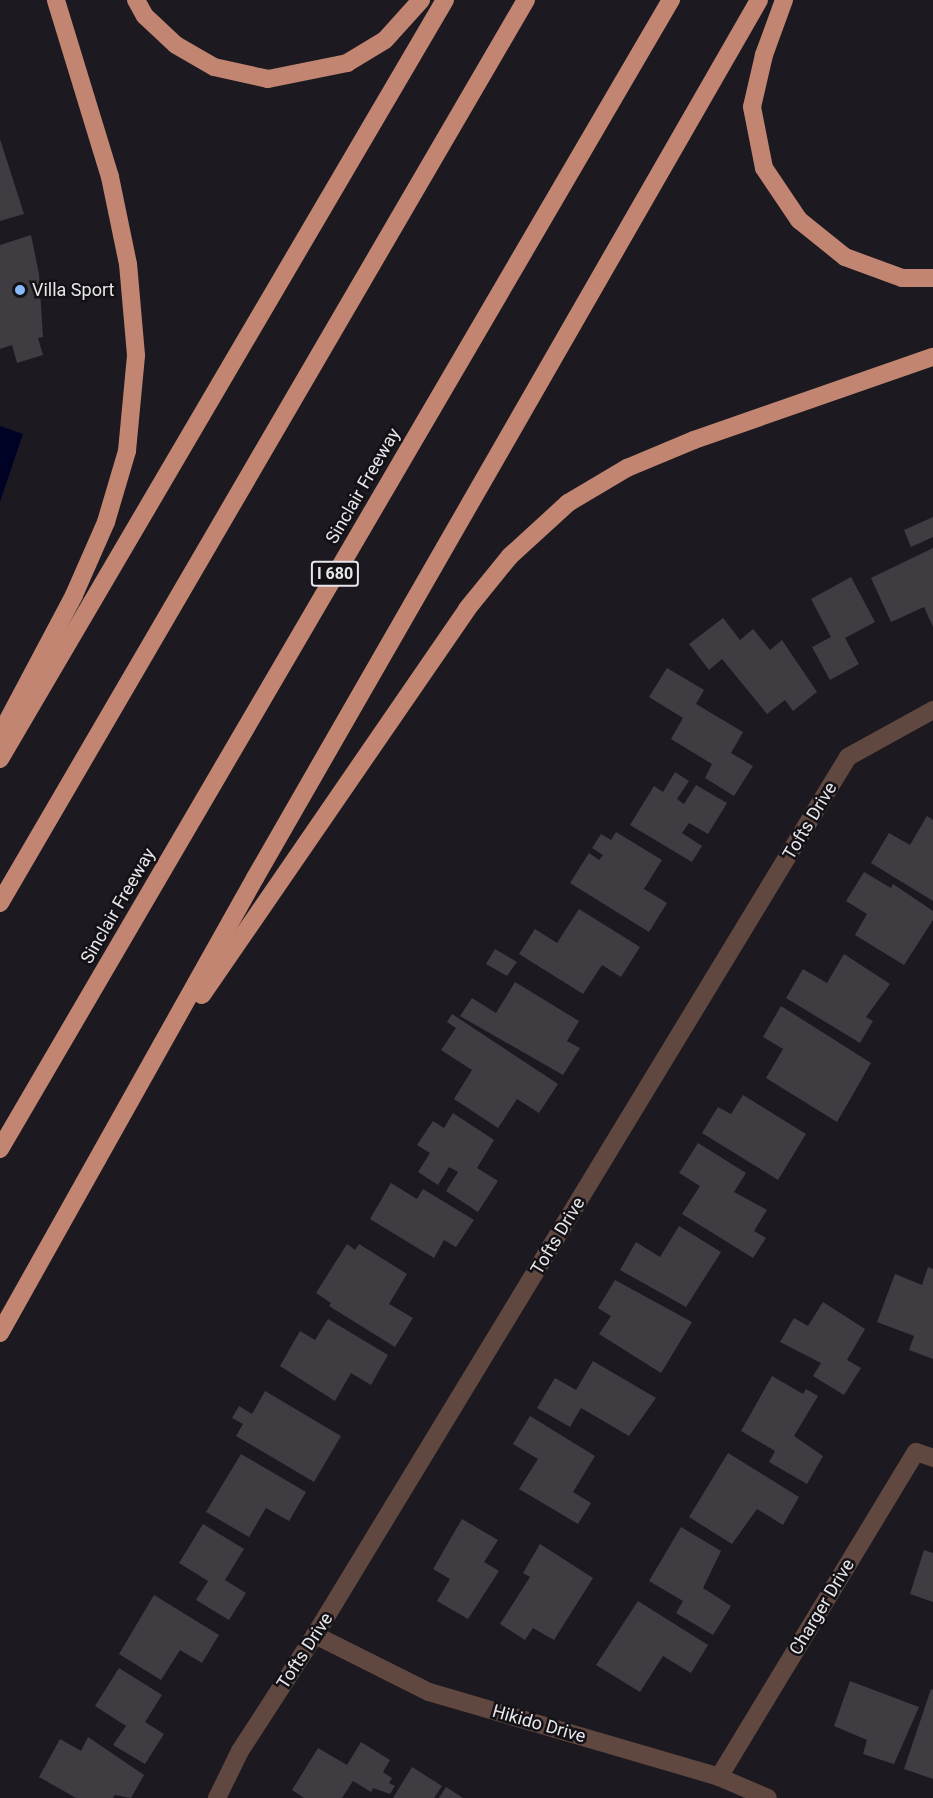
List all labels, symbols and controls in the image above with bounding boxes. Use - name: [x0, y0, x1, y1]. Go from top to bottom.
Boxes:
- place label: Villa Sport: [32, 279, 114, 301]
- marker: Villa Sport: [13, 283, 27, 297]
- street label: Sinclair Freeway: [321, 424, 405, 548]
- road number: I 680: [310, 561, 360, 587]
- street label: Tofts Drive: [778, 778, 842, 864]
- street label: Sinclair Freeway: [76, 844, 160, 968]
- street label: Tofts Drive: [526, 1193, 590, 1279]
- street label: Charger Drive: [785, 1555, 859, 1659]
- street label: Tofts Drive: [272, 1609, 338, 1693]
- street label: Hikido Drive: [490, 1700, 588, 1748]

